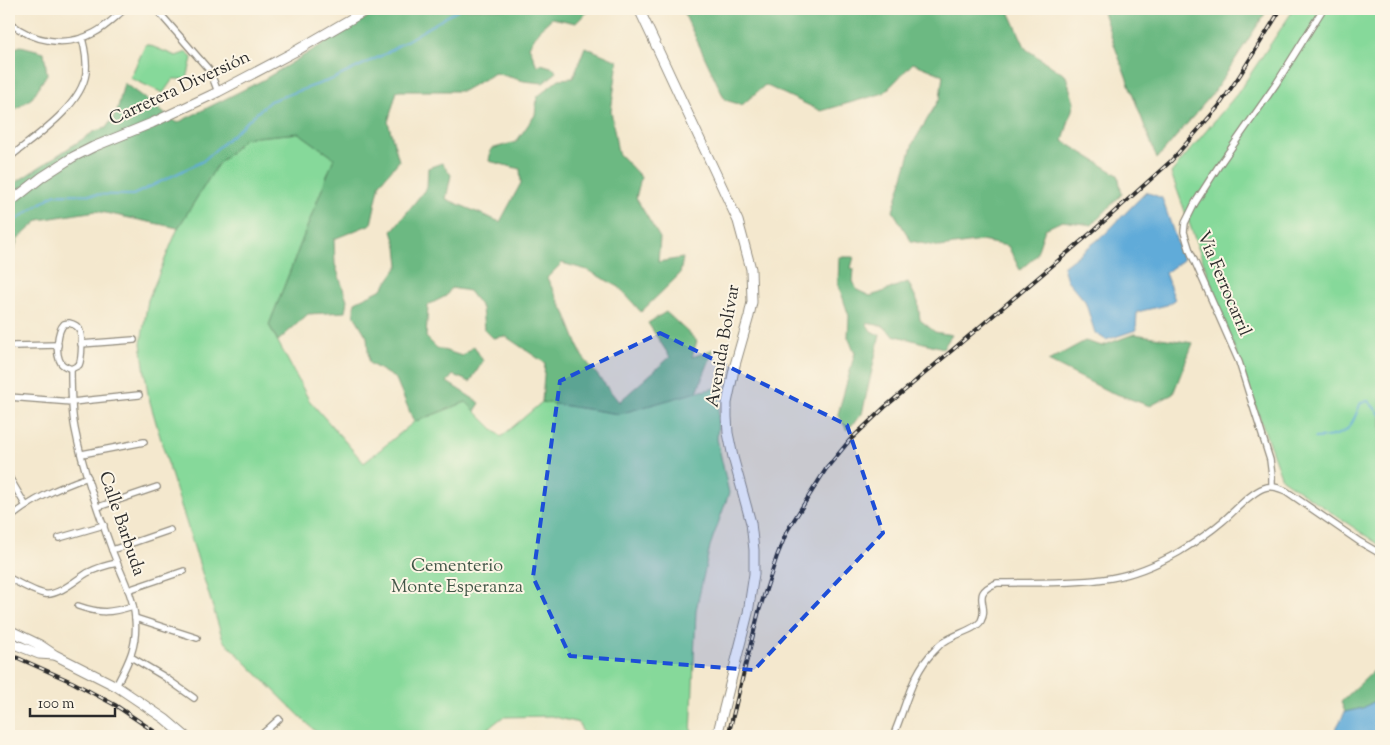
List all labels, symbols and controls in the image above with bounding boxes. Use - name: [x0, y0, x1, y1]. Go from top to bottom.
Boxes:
- street label: Carretera Diversión: [105, 45, 255, 133]
- street label: Vía Ferrocarril: [1189, 227, 1257, 341]
- street label: Avenida Bolívar: [700, 282, 748, 409]
- street label: Calle Barbuda: [91, 468, 151, 580]
- park label: Cementerio Monte Esperanza: [391, 554, 523, 601]
- scale bar: [30, 685, 115, 717]
- text: 100 m: [38, 694, 75, 715]

